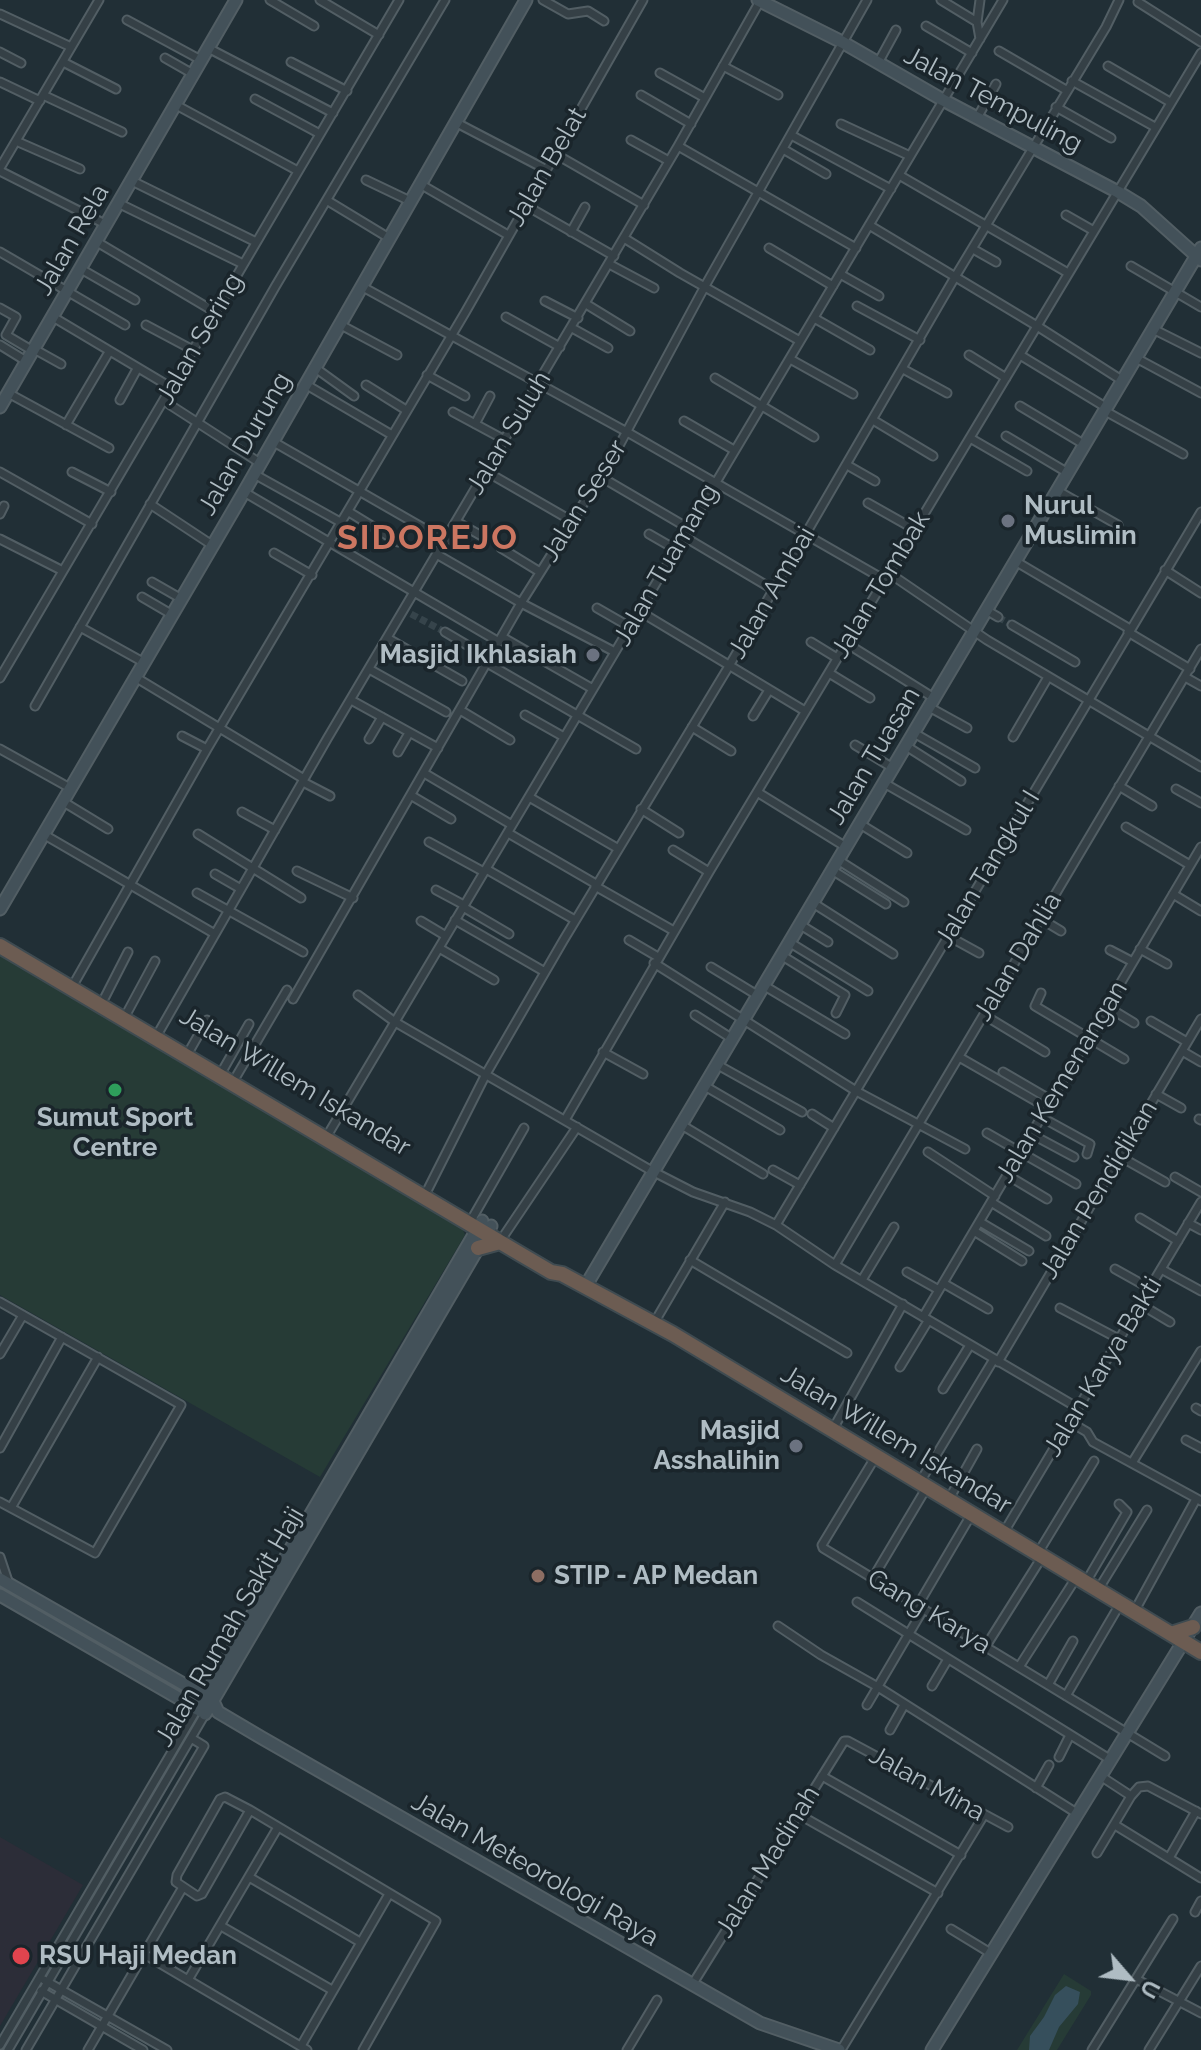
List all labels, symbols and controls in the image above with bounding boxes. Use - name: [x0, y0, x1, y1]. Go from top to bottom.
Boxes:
- street label: Jalan Tempuling: [899, 40, 1087, 160]
- street label: Jalan Belat: [501, 102, 593, 232]
- street label: Jalan Rela: [28, 179, 116, 301]
- street label: Jalan Sering: [150, 268, 250, 410]
- street label: Jalan Suluh: [460, 366, 558, 500]
- street label: Jalan Durung: [192, 367, 298, 521]
- street label: Jalan Seser: [534, 434, 634, 568]
- street label: Jalan Tuamang: [607, 478, 725, 652]
- place label: Nurul Muslimin: [1024, 490, 1137, 552]
- street label: Jalan Tombak: [825, 506, 937, 664]
- marker: Nurul Muslimin: [999, 512, 1017, 530]
- district label: SIDOREJO: [337, 519, 519, 559]
- street label: Jalan Ambai: [722, 522, 822, 664]
- place label: Masjid Ikhlasiah: [380, 639, 577, 671]
- marker: Masjid Ikhlasiah: [584, 646, 602, 664]
- street label: Jalan Tuasan: [821, 682, 927, 830]
- street label: Jalan Tangkul I: [929, 785, 1047, 953]
- street label: Jalan Dahlia: [967, 887, 1069, 1027]
- street label: Jalan Kemenangan: [989, 976, 1135, 1188]
- street label: Jalan Willem Iskandar: [174, 1001, 416, 1163]
- marker: Sumut Sport Centre: [106, 1081, 124, 1099]
- street label: Jalan Pendidikan: [1033, 1095, 1165, 1285]
- place label: Sumut Sport Centre: [37, 1102, 193, 1164]
- street label: Jalan Karya Bakti: [1037, 1272, 1169, 1462]
- street label: Jalan Willem Iskandar: [775, 1359, 1017, 1521]
- place label: Masjid Asshalihin: [653, 1415, 780, 1476]
- marker: Masjid Asshalihin: [787, 1437, 805, 1455]
- street label: Jalan Rumah Sakit Haji: [149, 1502, 311, 1752]
- place label: STIP - AP Medan: [554, 1560, 758, 1592]
- street label: Gang Karya: [862, 1563, 996, 1661]
- marker: STIP - AP Medan: [529, 1567, 547, 1585]
- street label: Jalan Mina: [864, 1740, 990, 1828]
- street label: Jalan Madinah: [709, 1781, 827, 1943]
- street label: Jalan Meteorologi Raya: [406, 1787, 664, 1953]
- north arrow: [1089, 1938, 1169, 2018]
- place label: RSU Haji Medan: [39, 1940, 237, 1972]
- marker: RSU Haji Medan: [10, 1945, 32, 1967]
- text: U: [1135, 1976, 1166, 2003]

